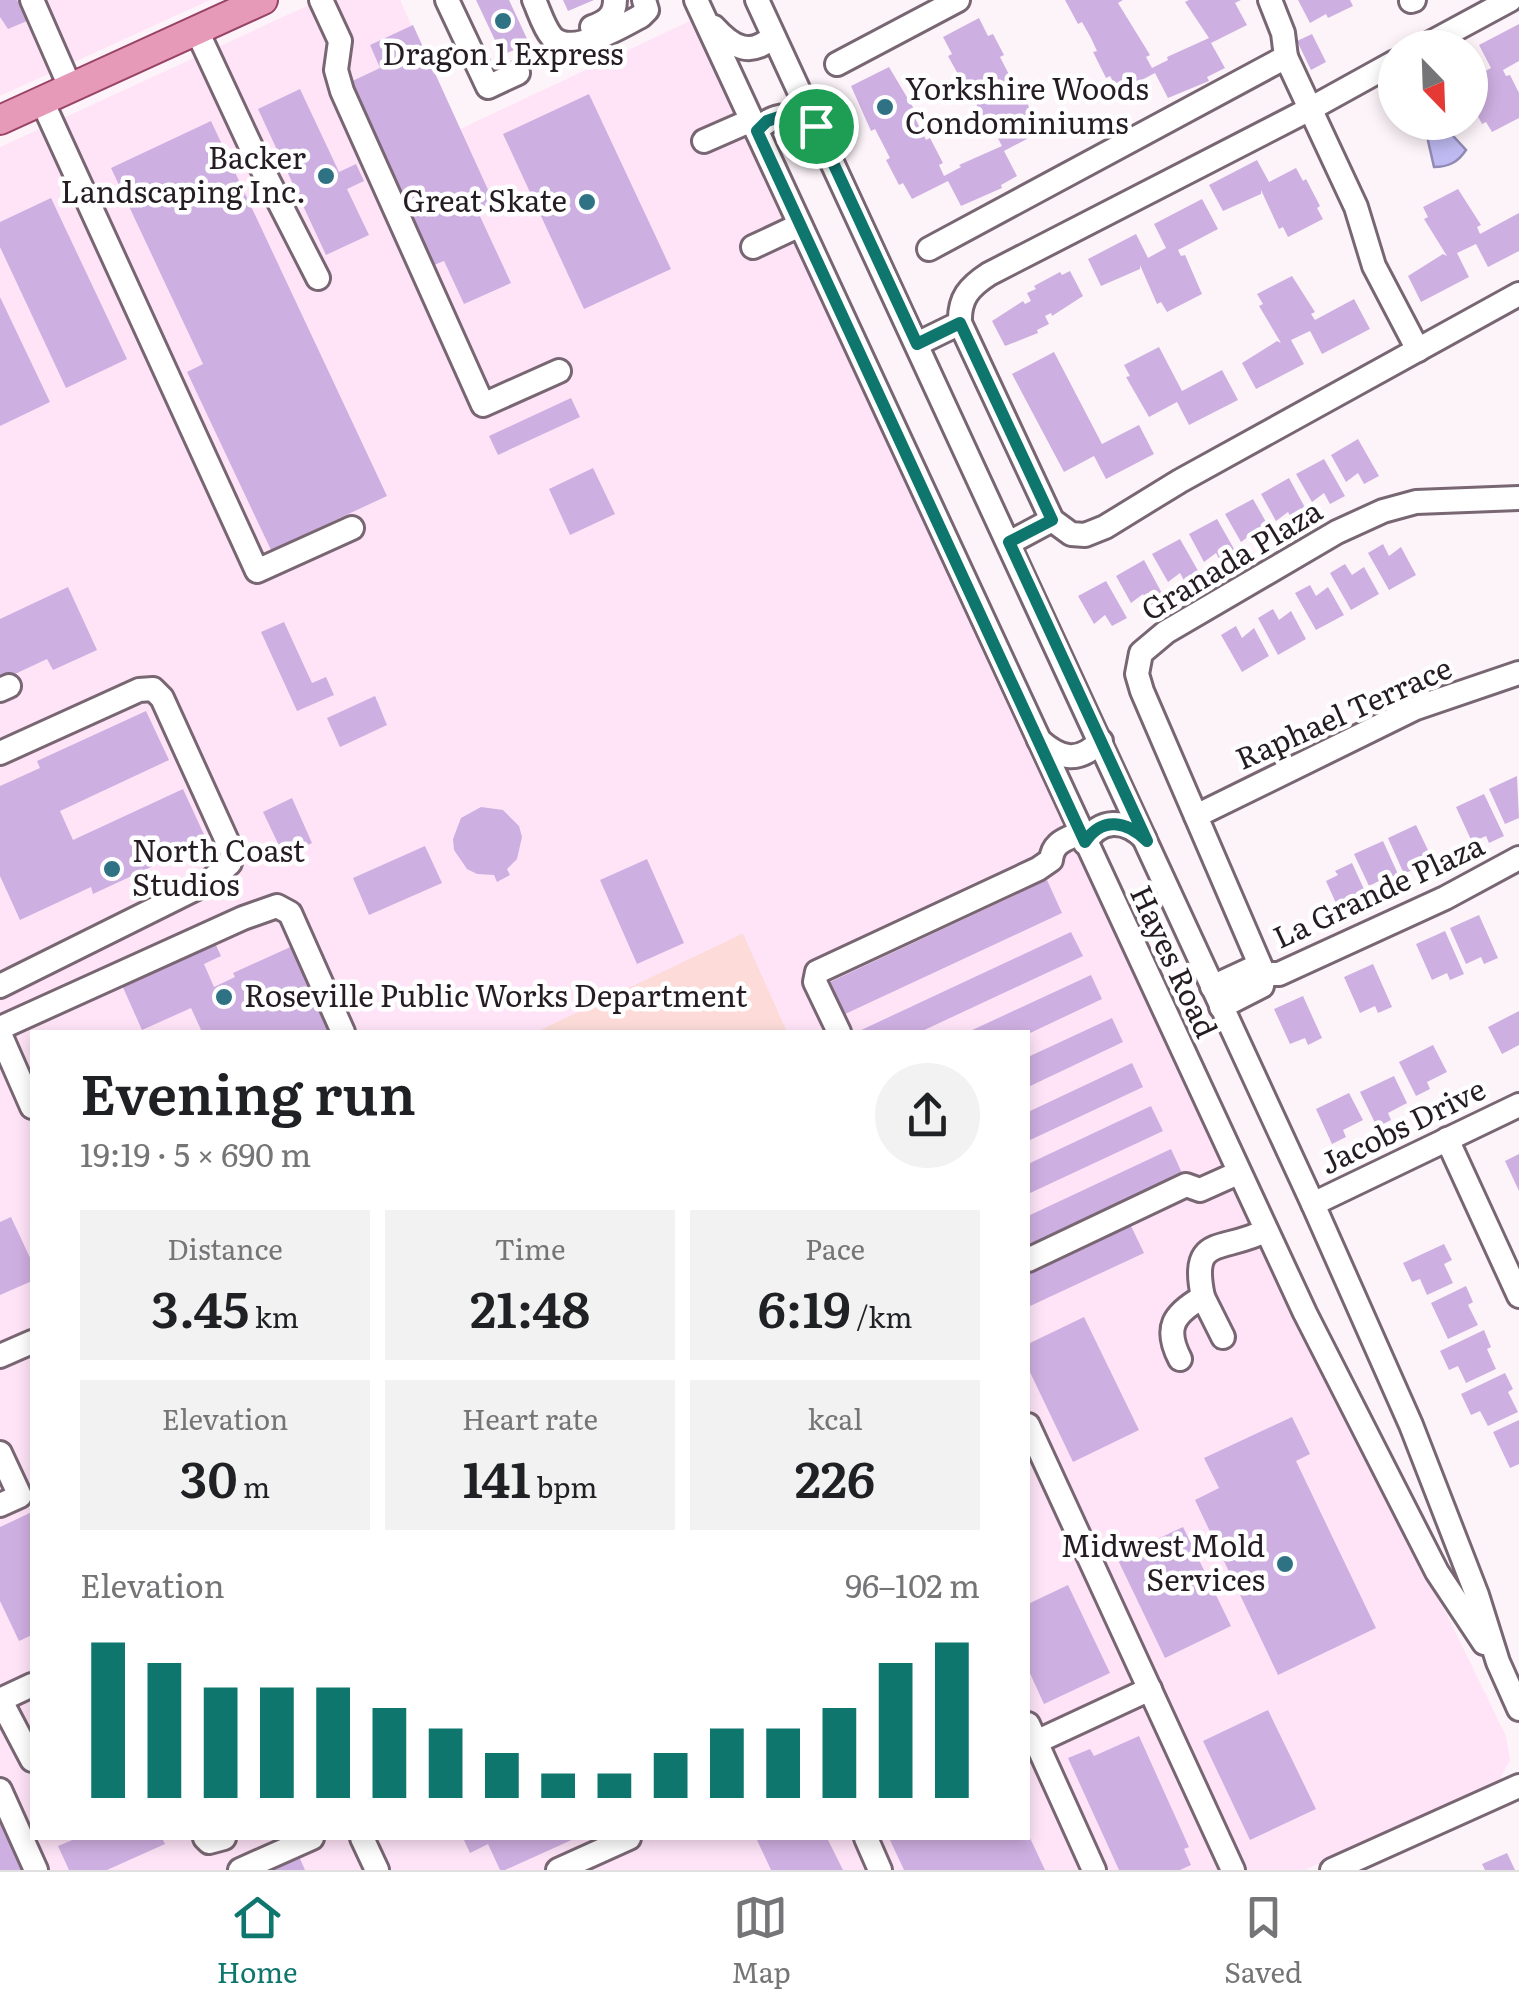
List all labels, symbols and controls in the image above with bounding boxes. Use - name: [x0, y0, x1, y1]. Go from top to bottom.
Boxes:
- marker: Dragon 1 Express: [492, 10, 514, 32]
- place label: Dragon 1 Express: [382, 30, 624, 74]
- north arrow: [1378, 30, 1488, 140]
- map controls: [1378, 30, 1488, 140]
- place label: Yorkshire Woods Condominiums: [905, 65, 1149, 143]
- pin: [774, 84, 859, 169]
- marker: Yorkshire Woods Condominiums: [874, 96, 896, 118]
- icon: arrive: [789, 99, 844, 154]
- place label: Backer Landscaping Inc.: [61, 134, 306, 212]
- marker: Backer Landscaping Inc.: [315, 165, 337, 187]
- place label: Great Skate: [403, 177, 567, 221]
- marker: Great Skate: [576, 191, 598, 213]
- street label: Granada Plaza: [1132, 487, 1330, 630]
- street label: Raphael Terrace: [1228, 644, 1458, 779]
- street label: La Grande Plaza: [1265, 821, 1491, 957]
- place label: North Coast Studios: [132, 827, 305, 905]
- marker: North Coast Studios: [101, 858, 123, 880]
- street label: Hayes Road: [1121, 877, 1230, 1044]
- place label: Roseville Public Works Department: [244, 972, 747, 1016]
- marker: Roseville Public Works Department: [213, 986, 235, 1008]
- text: Evening run: [80, 1050, 416, 1132]
- button: share: [875, 1063, 980, 1168]
- street label: Jacobs Drive: [1312, 1065, 1492, 1183]
- text: 19:19 · 5 × 690 m: [80, 1129, 311, 1177]
- text: Distance: [167, 1227, 283, 1269]
- text: Time: [494, 1227, 566, 1269]
- text: Pace: [805, 1227, 865, 1269]
- text: 3.45: [151, 1269, 249, 1343]
- text: 21:48: [470, 1269, 590, 1343]
- text: 6:19: [758, 1269, 851, 1343]
- text: km: [249, 1295, 299, 1337]
- text: /km: [851, 1295, 912, 1337]
- text: Elevation: [162, 1397, 288, 1439]
- text: Heart rate: [462, 1397, 598, 1439]
- text: kcal: [807, 1397, 863, 1439]
- text: 30: [180, 1439, 237, 1513]
- text: 141: [463, 1439, 531, 1513]
- text: 226: [795, 1439, 875, 1513]
- text: m: [237, 1465, 270, 1507]
- text: bpm: [531, 1465, 597, 1507]
- place label: Midwest Mold Services: [1061, 1522, 1265, 1600]
- marker: Midwest Mold Services: [1274, 1553, 1296, 1575]
- text: Elevation: [80, 1560, 225, 1608]
- text: 96–102 m: [845, 1560, 980, 1608]
- tab: Home: [217, 1890, 298, 1992]
- tab: Map: [731, 1890, 791, 1992]
- tab: Saved: [1224, 1890, 1302, 1992]

